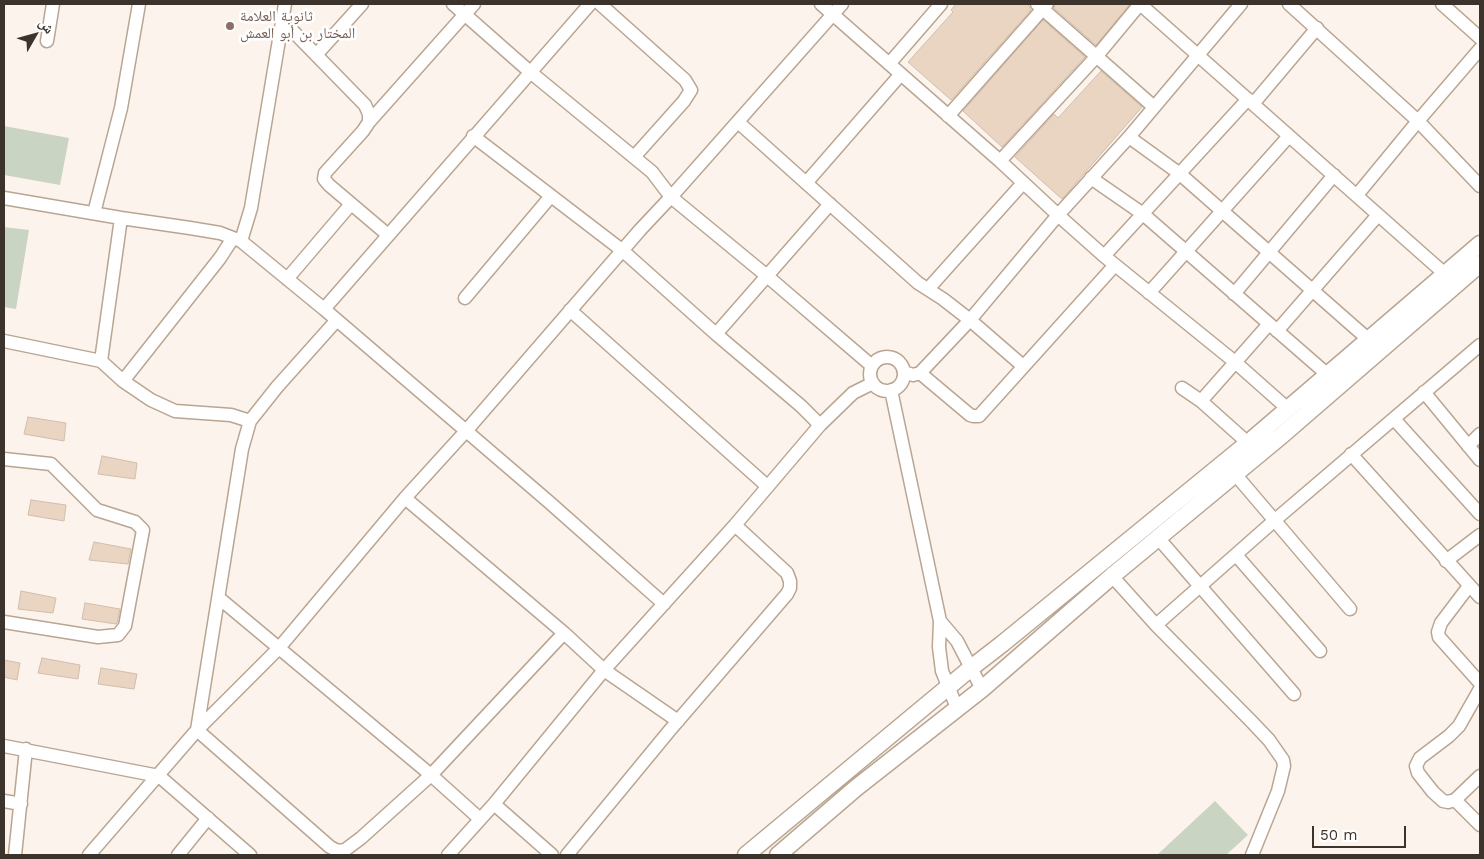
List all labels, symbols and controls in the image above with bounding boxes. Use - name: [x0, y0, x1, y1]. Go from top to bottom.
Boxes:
- place label: ثانوية العلامة المختار بن أبو العمش: [240, 8, 355, 43]
- north arrow: [10, 10, 60, 60]
- text: ش: [36, 15, 58, 37]
- marker: ثانوية العلامة المختار بن أبو العمش: [224, 20, 236, 32]
- scale bar: [1314, 816, 1408, 848]
- text: 50 m: [1320, 826, 1357, 844]

